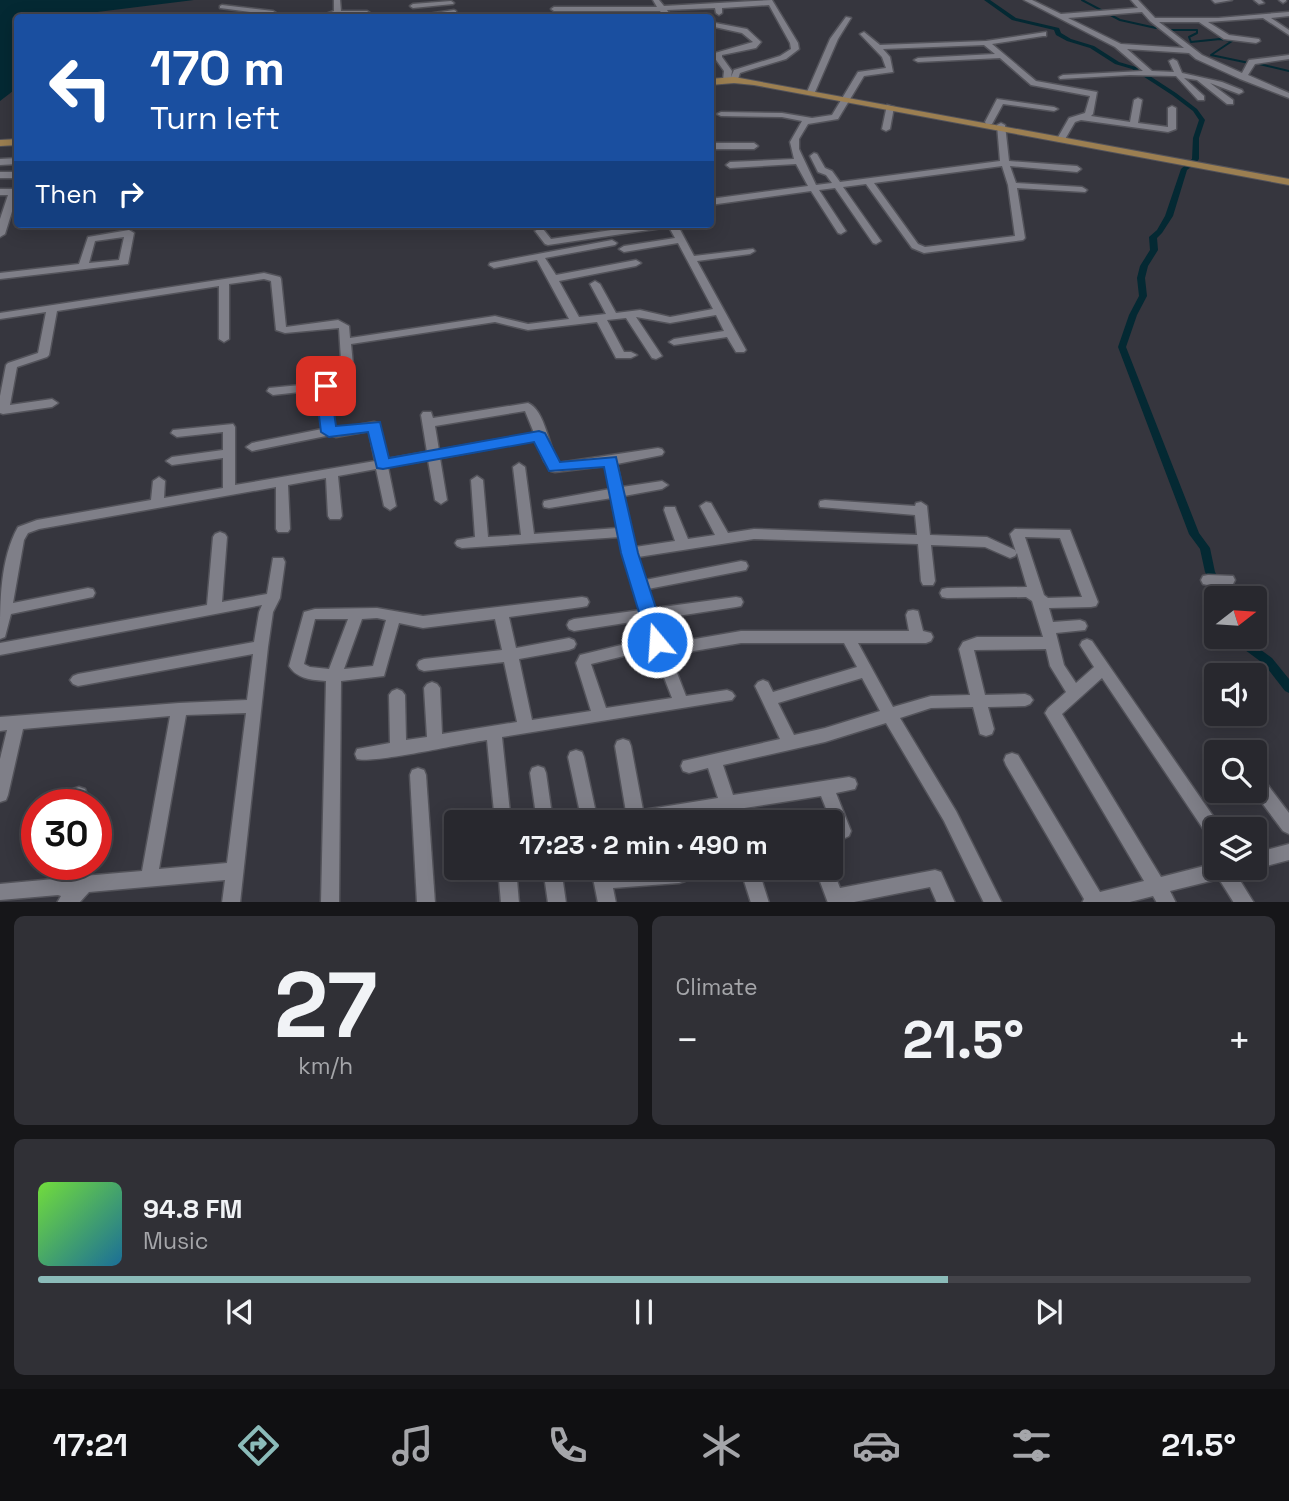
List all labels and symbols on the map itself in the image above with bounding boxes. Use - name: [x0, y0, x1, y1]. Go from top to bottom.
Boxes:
- pin: [296, 356, 356, 416]
- north arrow: [1204, 586, 1267, 649]
- position arrow: [620, 605, 694, 679]
- speed limit sign: 30: [21, 789, 112, 880]

